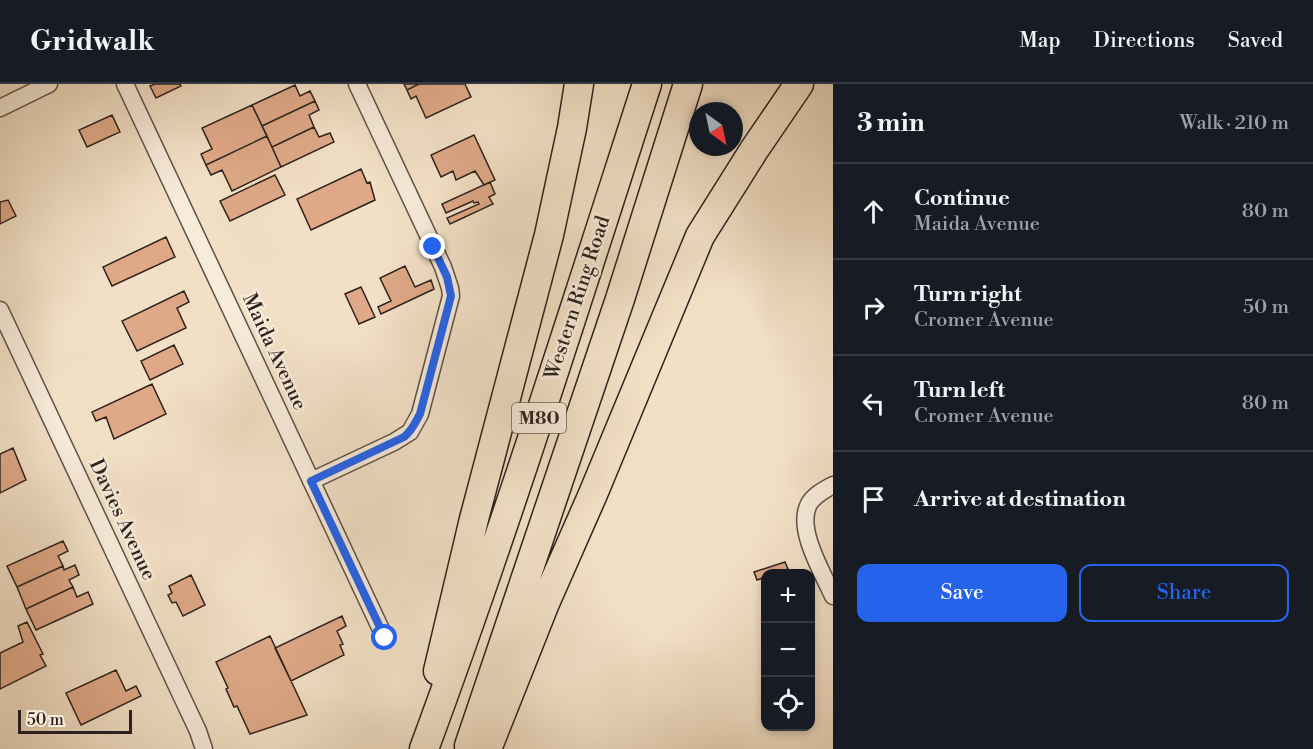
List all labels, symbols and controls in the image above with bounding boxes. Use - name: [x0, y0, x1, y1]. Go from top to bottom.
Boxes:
- text: Gridwalk: [30, 24, 154, 59]
- text: Map: [1019, 28, 1061, 54]
- text: Directions: [1094, 28, 1195, 54]
- text: Saved: [1228, 28, 1283, 54]
- north arrow: [689, 102, 743, 156]
- text: 3 min: [857, 107, 925, 139]
- text: Walk · 210 m: [1180, 111, 1289, 136]
- text: Continue: [914, 185, 1010, 212]
- icon: ahead: [857, 195, 890, 228]
- text: 80 m: [1242, 199, 1289, 224]
- street label: Western Ring Road: [539, 212, 617, 384]
- text: Maida Avenue: [914, 212, 1040, 237]
- route end: [419, 233, 445, 259]
- text: Turn right: [914, 281, 1022, 308]
- street label: Maida Avenue: [236, 290, 312, 414]
- icon: right: [857, 291, 890, 324]
- text: 50 m: [1243, 295, 1289, 320]
- text: Cromer Avenue: [914, 308, 1054, 333]
- text: Turn left: [914, 377, 1005, 404]
- icon: left: [857, 387, 890, 420]
- text: 80 m: [1242, 391, 1289, 416]
- road number: M80: [512, 403, 566, 433]
- text: Cromer Avenue: [914, 404, 1054, 429]
- street label: Davies Avenue: [83, 455, 161, 585]
- icon: arrive: [857, 483, 890, 516]
- text: Arrive at destination: [914, 486, 1126, 513]
- button: Save: [857, 564, 1067, 622]
- button: Share: [1079, 564, 1289, 622]
- map controls: [761, 569, 815, 731]
- button: +: [761, 569, 815, 623]
- button: −: [761, 623, 815, 677]
- route start: [371, 624, 397, 650]
- button: locate: [761, 677, 815, 731]
- scale bar: [18, 707, 132, 734]
- text: 50 m: [27, 710, 64, 730]

